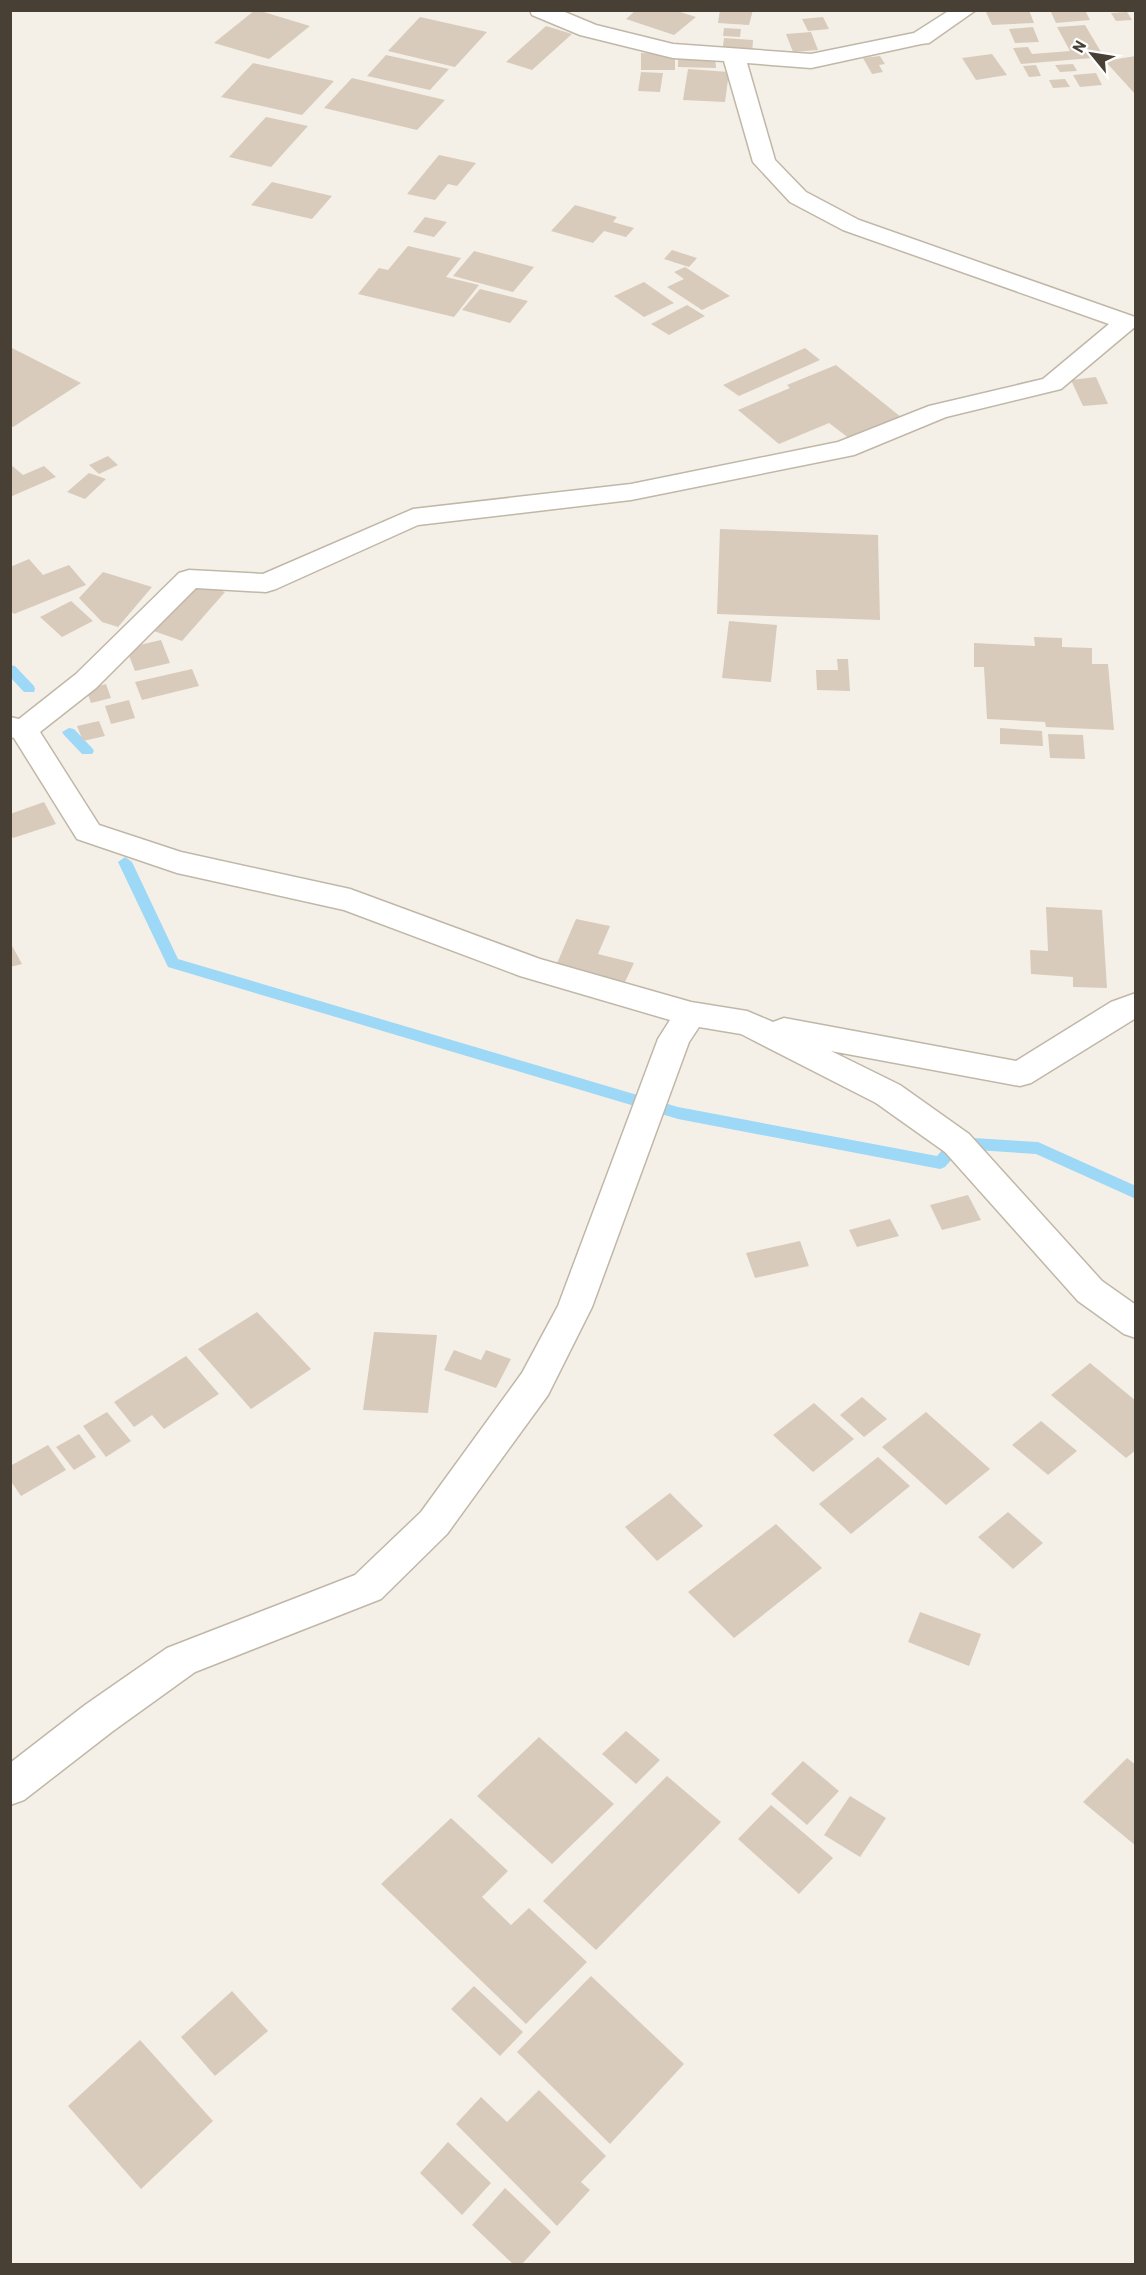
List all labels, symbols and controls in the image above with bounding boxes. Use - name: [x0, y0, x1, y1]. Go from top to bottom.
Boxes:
- north arrow: [1062, 24, 1122, 84]
- text: N: [1068, 37, 1089, 56]

